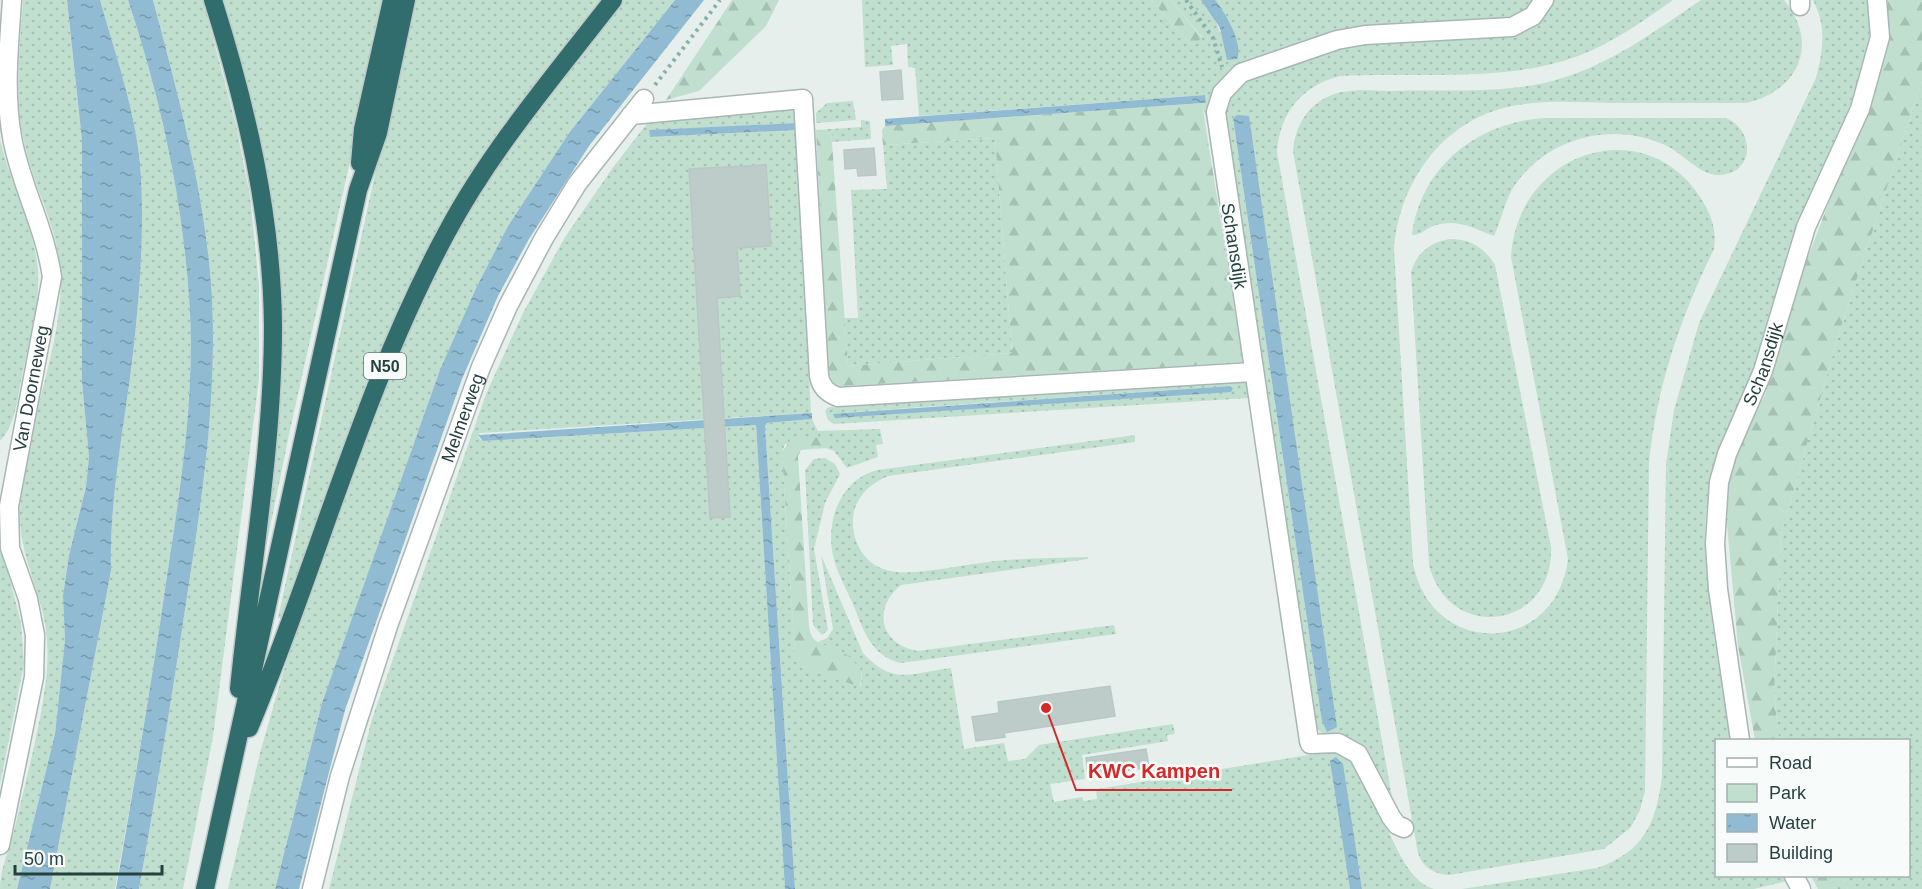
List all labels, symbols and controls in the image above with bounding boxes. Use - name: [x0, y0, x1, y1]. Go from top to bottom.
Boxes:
- street label: Schansdijk: [1217, 201, 1251, 292]
- street label: Schansdijk: [1739, 319, 1787, 409]
- street label: Van Doorneweg: [9, 324, 53, 453]
- road number: N50: [364, 353, 406, 379]
- street label: Melmerweg: [438, 371, 488, 465]
- legend: [1715, 739, 1910, 877]
- callout: KWC Kampen: [1076, 752, 1232, 790]
- text: Road: [1769, 753, 1812, 773]
- text: KWC Kampen: [1088, 760, 1220, 782]
- text: Park: [1769, 783, 1807, 803]
- text: Water: [1769, 813, 1816, 833]
- scale bar: [15, 838, 162, 876]
- text: Building: [1769, 843, 1833, 863]
- text: 50 m: [24, 849, 64, 869]

